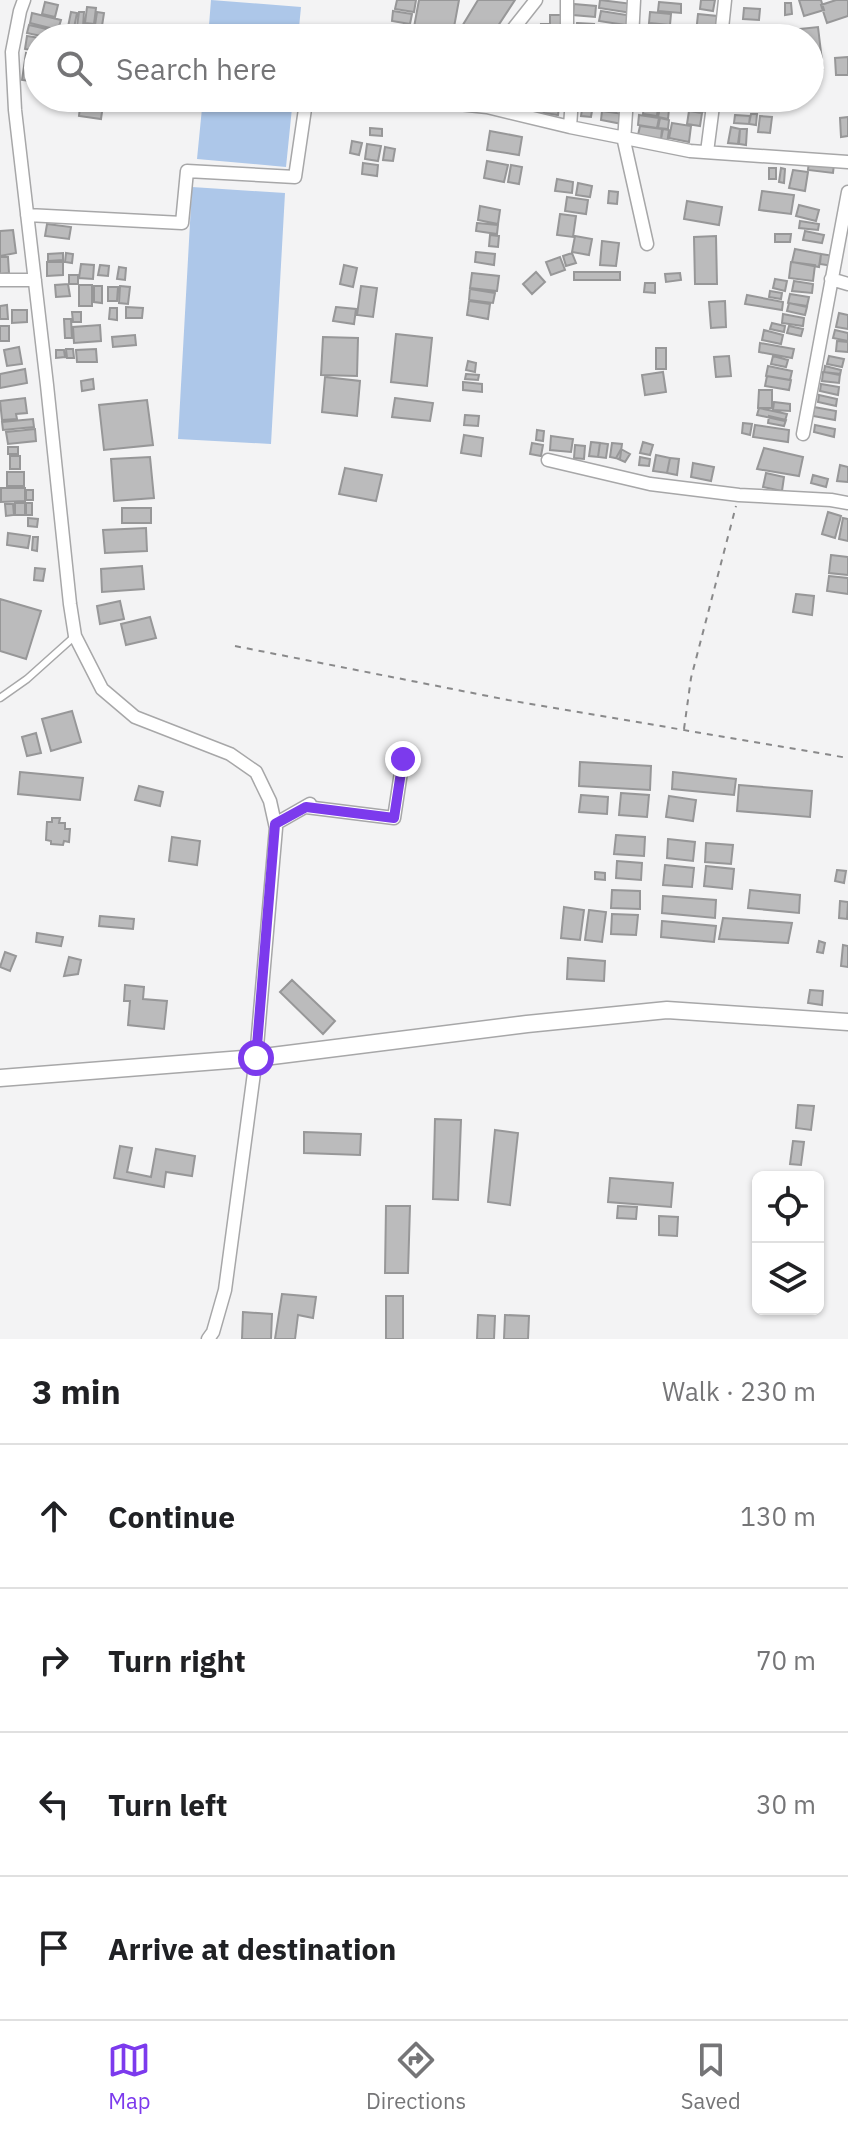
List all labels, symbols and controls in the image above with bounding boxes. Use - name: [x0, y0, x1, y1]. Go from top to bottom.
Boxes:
- search box: [24, 24, 824, 112]
- icon: search: [52, 46, 96, 90]
- text: Search here: [116, 49, 277, 88]
- route end: [385, 741, 421, 777]
- route start: [238, 1040, 274, 1076]
- map controls: [752, 1171, 824, 1315]
- button: locate: [752, 1171, 824, 1243]
- button: layers: [752, 1243, 824, 1315]
- text: 3 min: [32, 1369, 121, 1413]
- text: Walk · 230 m: [662, 1374, 816, 1408]
- icon: ahead: [32, 1494, 76, 1538]
- text: Continue: [108, 1497, 235, 1536]
- text: 130 m: [740, 1499, 816, 1533]
- icon: right: [32, 1638, 76, 1682]
- text: Turn right: [108, 1641, 246, 1680]
- text: 70 m: [756, 1643, 816, 1677]
- icon: left: [32, 1782, 76, 1826]
- text: Turn left: [108, 1785, 227, 1824]
- text: 30 m: [756, 1787, 816, 1821]
- icon: arrive: [32, 1926, 76, 1970]
- text: Arrive at destination: [108, 1929, 396, 1968]
- tab: Map: [107, 2038, 151, 2115]
- tab: Directions: [366, 2038, 466, 2115]
- tab: Saved: [681, 2038, 741, 2115]

